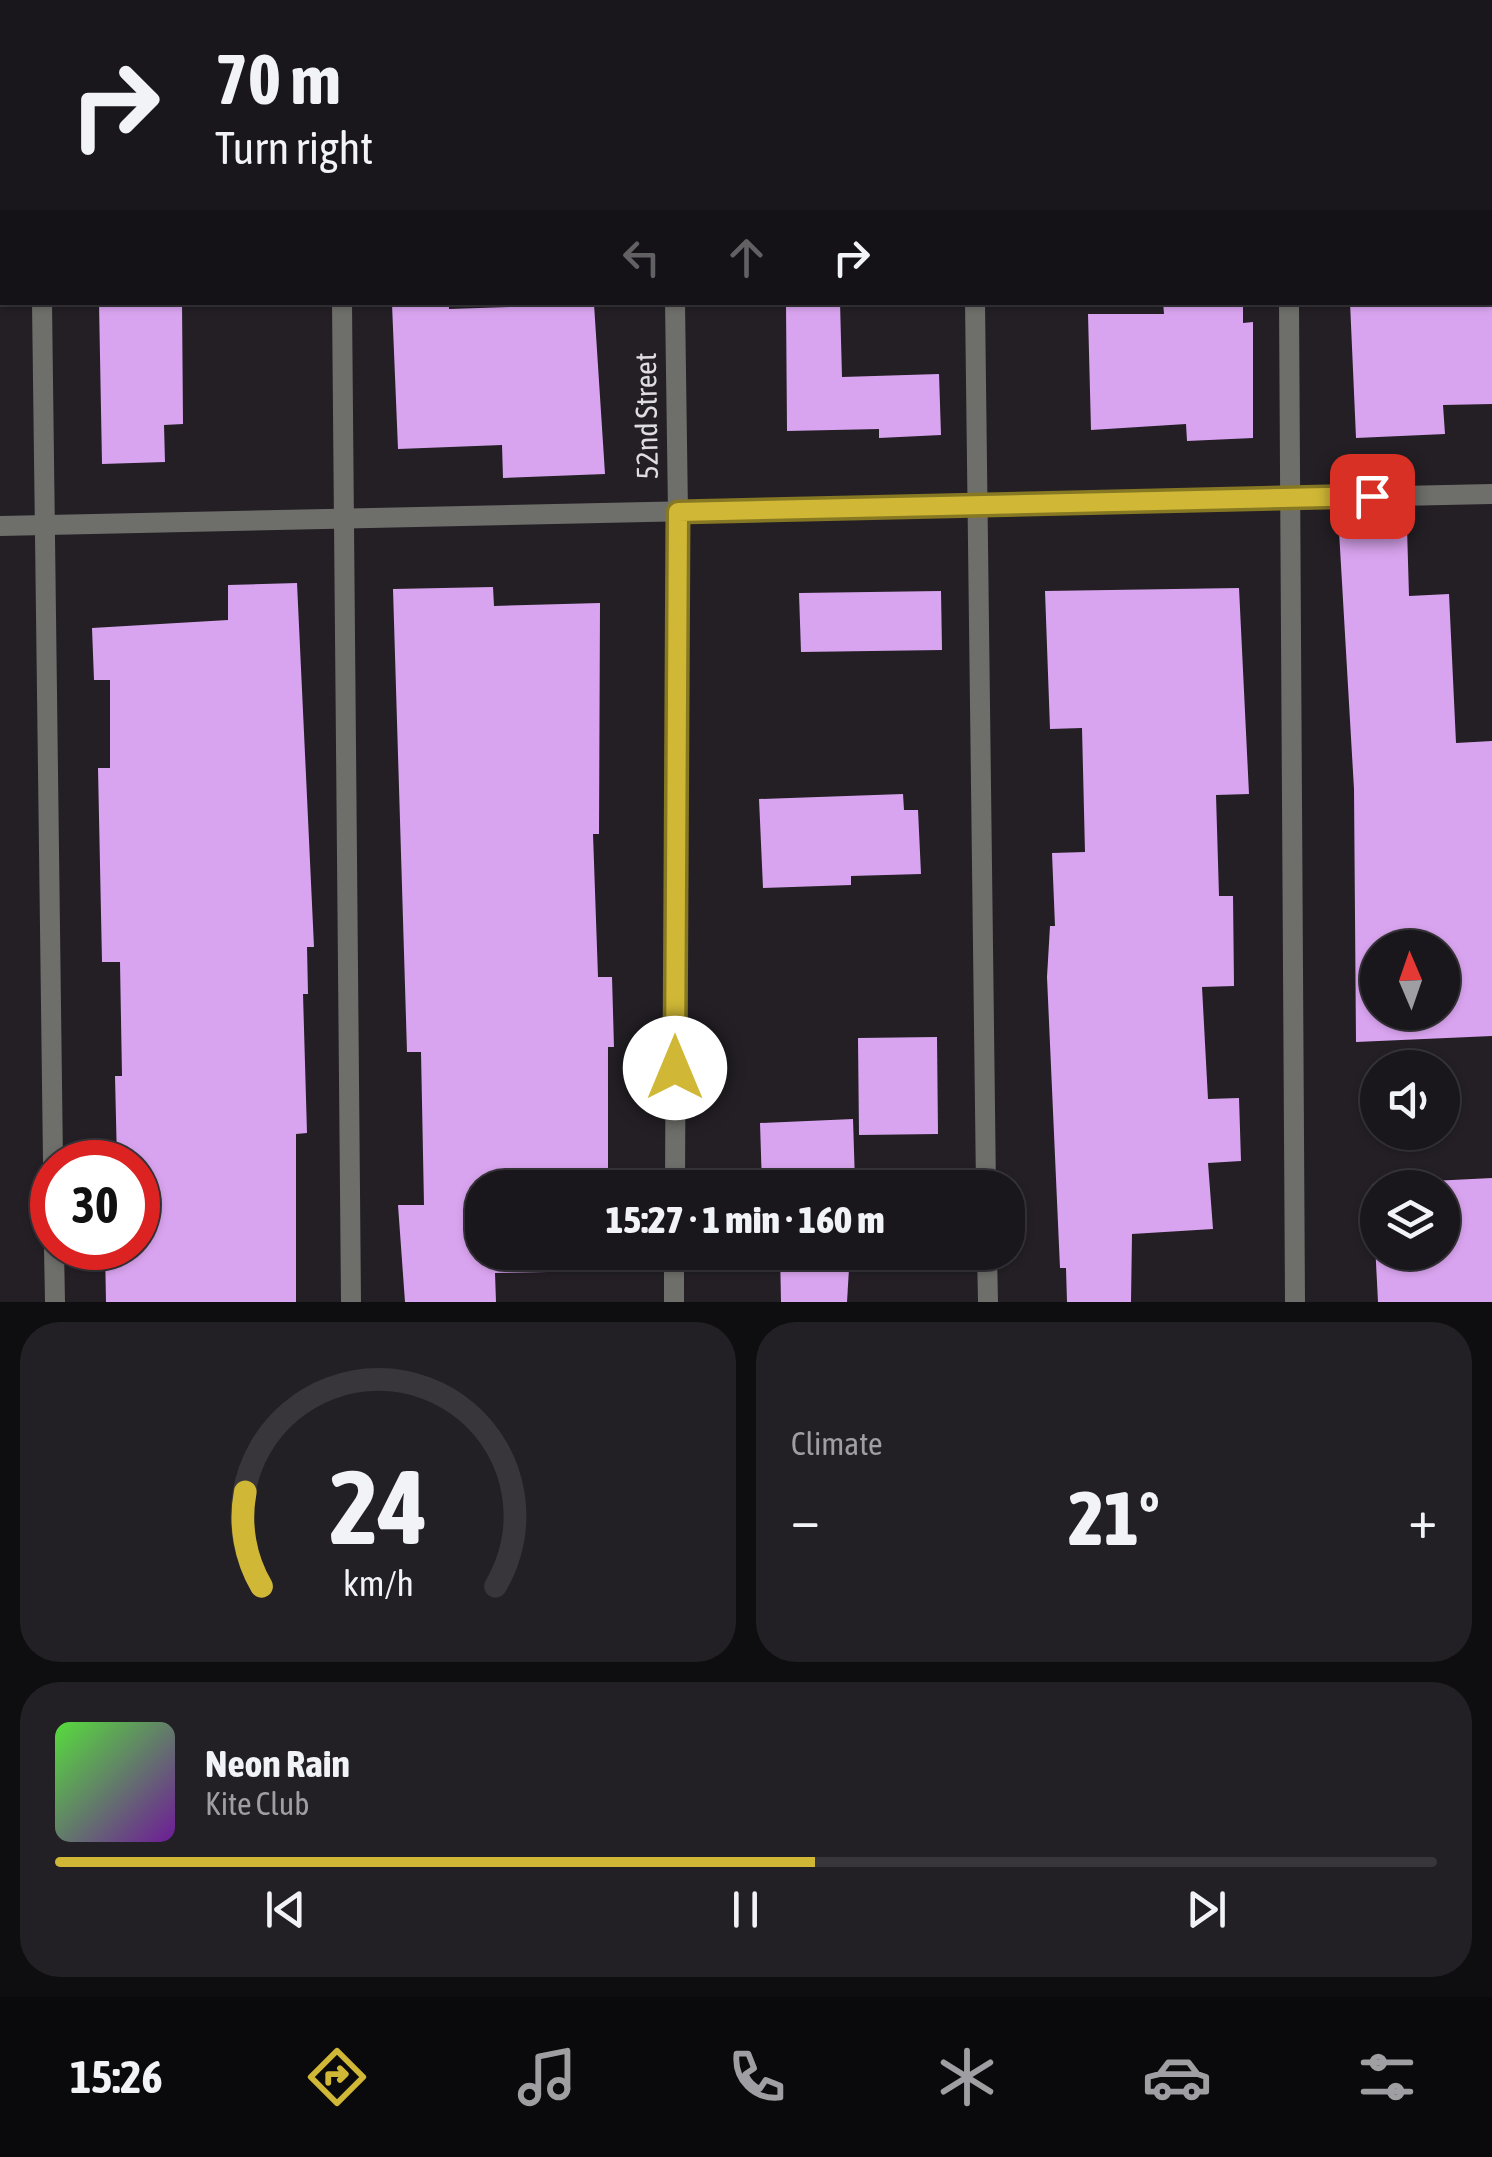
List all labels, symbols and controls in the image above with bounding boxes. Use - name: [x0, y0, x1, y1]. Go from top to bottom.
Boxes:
- text: 70 m: [215, 39, 341, 119]
- icon: right: [50, 40, 180, 170]
- text: Turn right: [215, 122, 373, 174]
- icon: left: [614, 230, 669, 285]
- icon: ahead: [719, 230, 774, 285]
- icon: right: [824, 230, 879, 285]
- street label: 52nd Street: [628, 352, 664, 480]
- pin: [1330, 454, 1415, 539]
- icon: arrive: [1345, 469, 1400, 524]
- north arrow: [1360, 930, 1460, 1030]
- map controls: [1360, 930, 1460, 1270]
- position arrow: [623, 1016, 727, 1120]
- button: sound: [1360, 1050, 1460, 1150]
- speed limit sign: 30: [30, 1140, 160, 1270]
- button: layers: [1360, 1170, 1460, 1270]
- text: 15:27 · 1 min · 160 m: [605, 1198, 885, 1241]
- text: Climate: [791, 1425, 883, 1462]
- text: 24: [329, 1447, 427, 1566]
- text: 21°: [1068, 1475, 1160, 1561]
- text: −: [791, 1487, 820, 1550]
- text: +: [1408, 1487, 1437, 1550]
- text: km/h: [343, 1563, 413, 1604]
- text: Neon Rain: [205, 1742, 350, 1785]
- text: Kite Club: [205, 1785, 309, 1822]
- icon: previous: [258, 1882, 313, 1937]
- icon: pause: [718, 1882, 773, 1937]
- icon: next: [1179, 1882, 1234, 1937]
- icon: directions: [302, 2042, 372, 2112]
- icon: music: [512, 2042, 582, 2112]
- icon: phone: [722, 2042, 792, 2112]
- icon: climate: [932, 2042, 1002, 2112]
- icon: car: [1142, 2042, 1212, 2112]
- icon: filters: [1352, 2042, 1422, 2112]
- text: 15:26: [70, 2051, 163, 2103]

